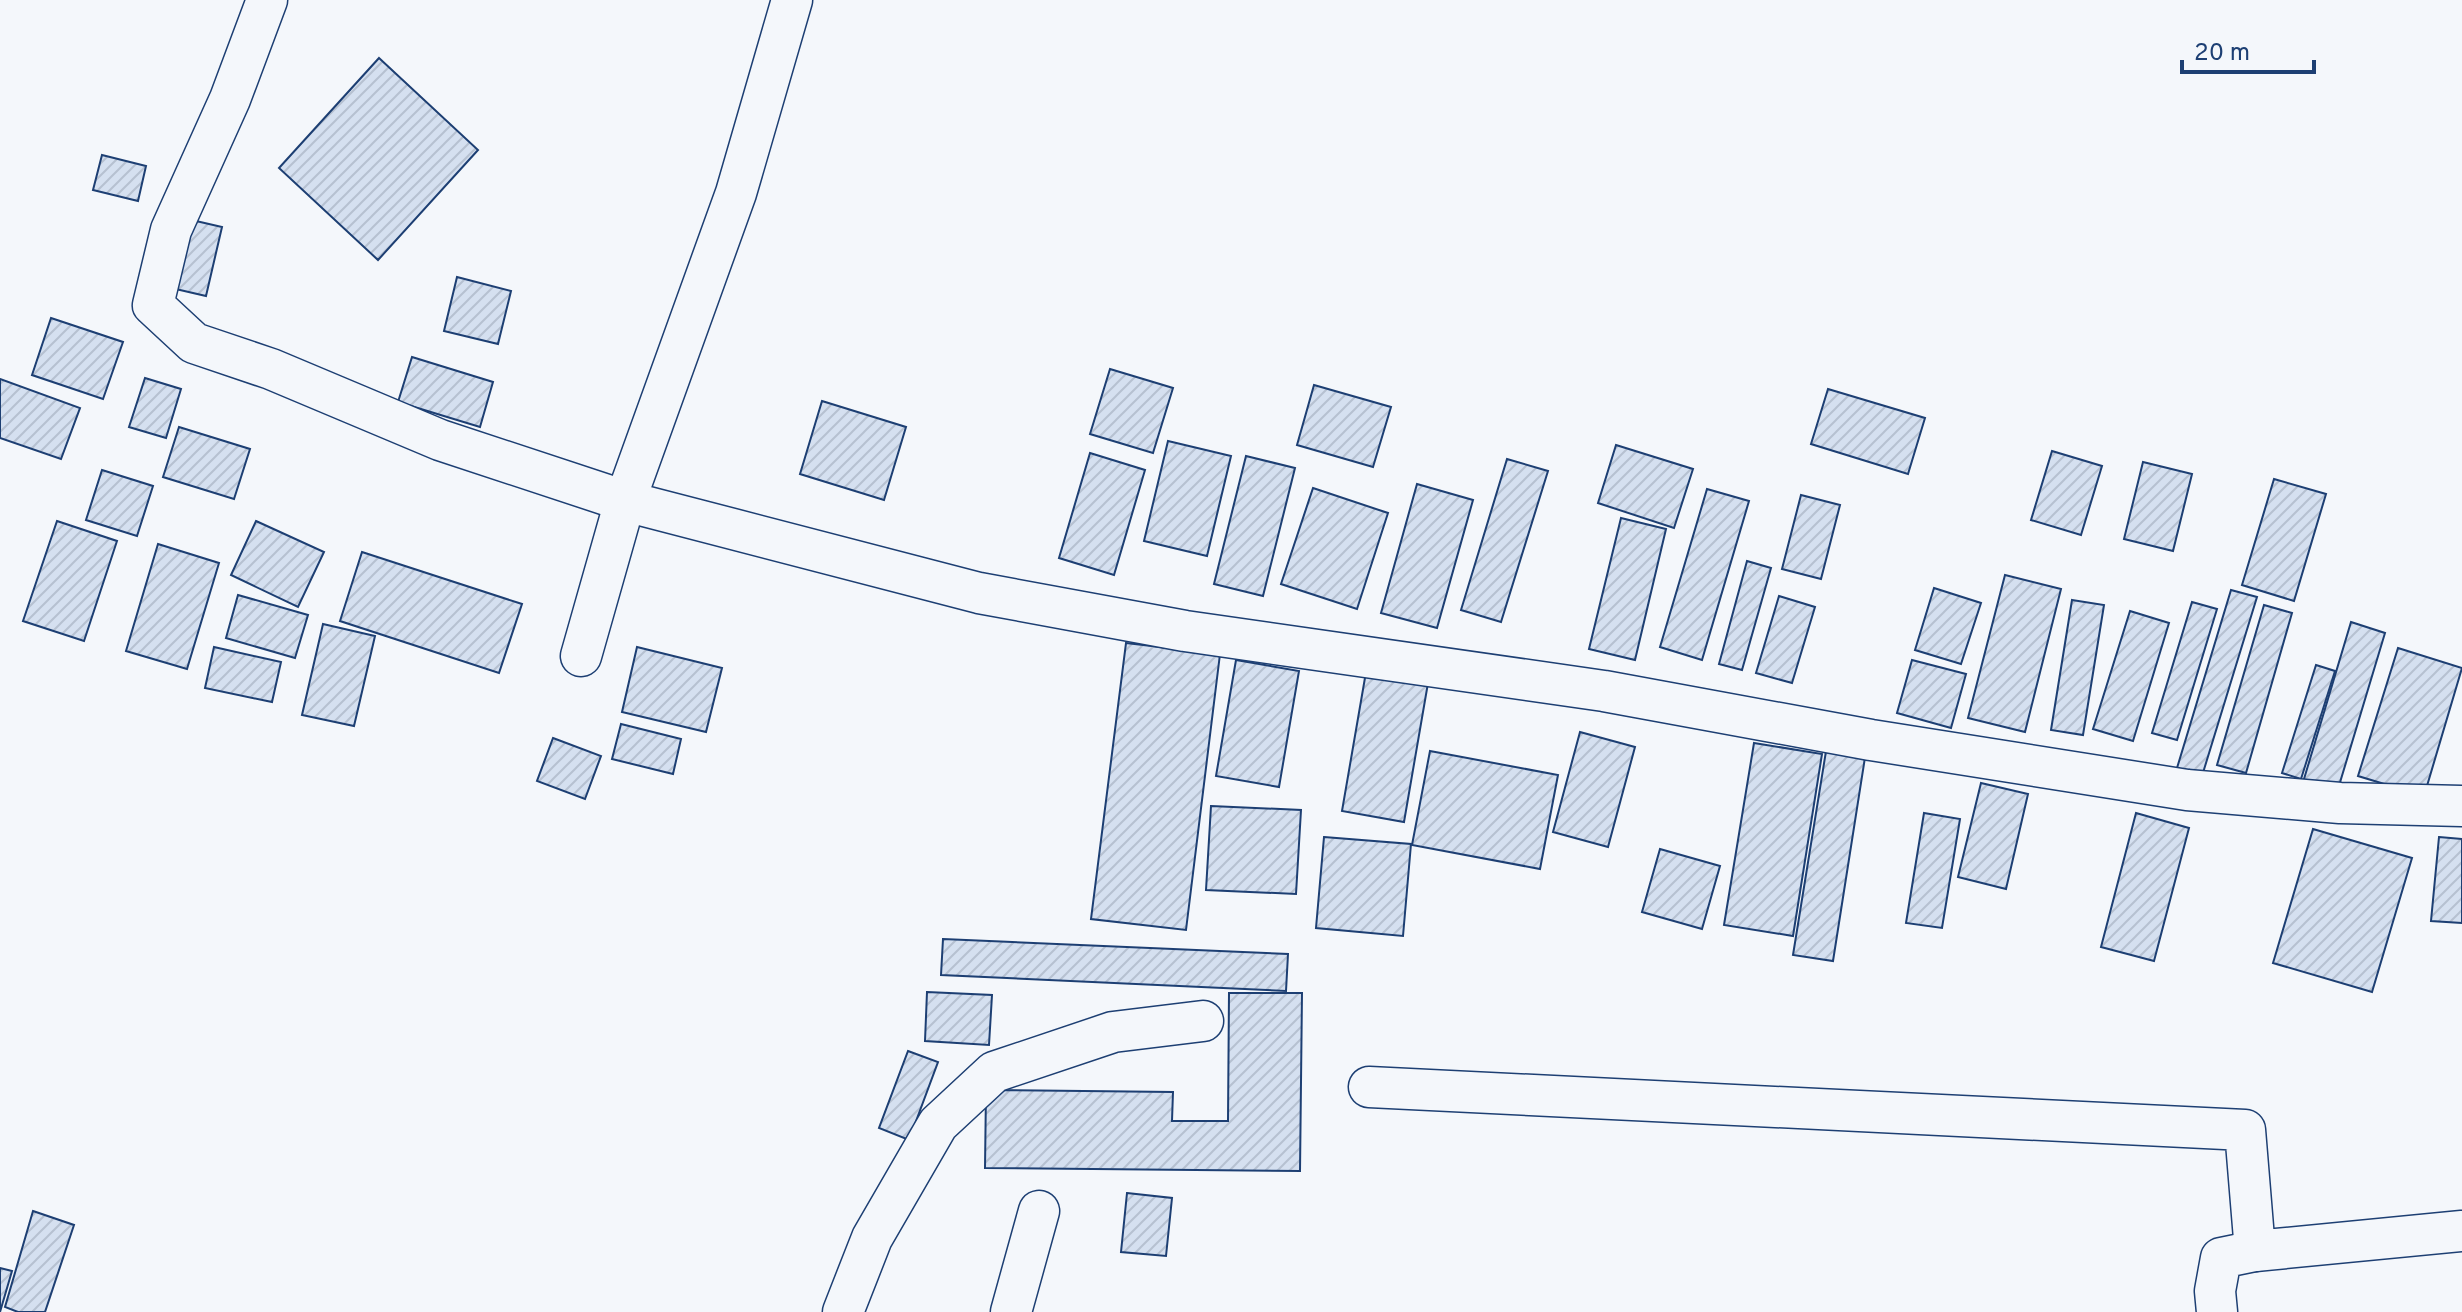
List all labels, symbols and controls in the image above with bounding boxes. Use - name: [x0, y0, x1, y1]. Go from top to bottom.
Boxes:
- scale bar: [2182, 24, 2314, 74]
- text: 20 m: [2194, 39, 2250, 69]

